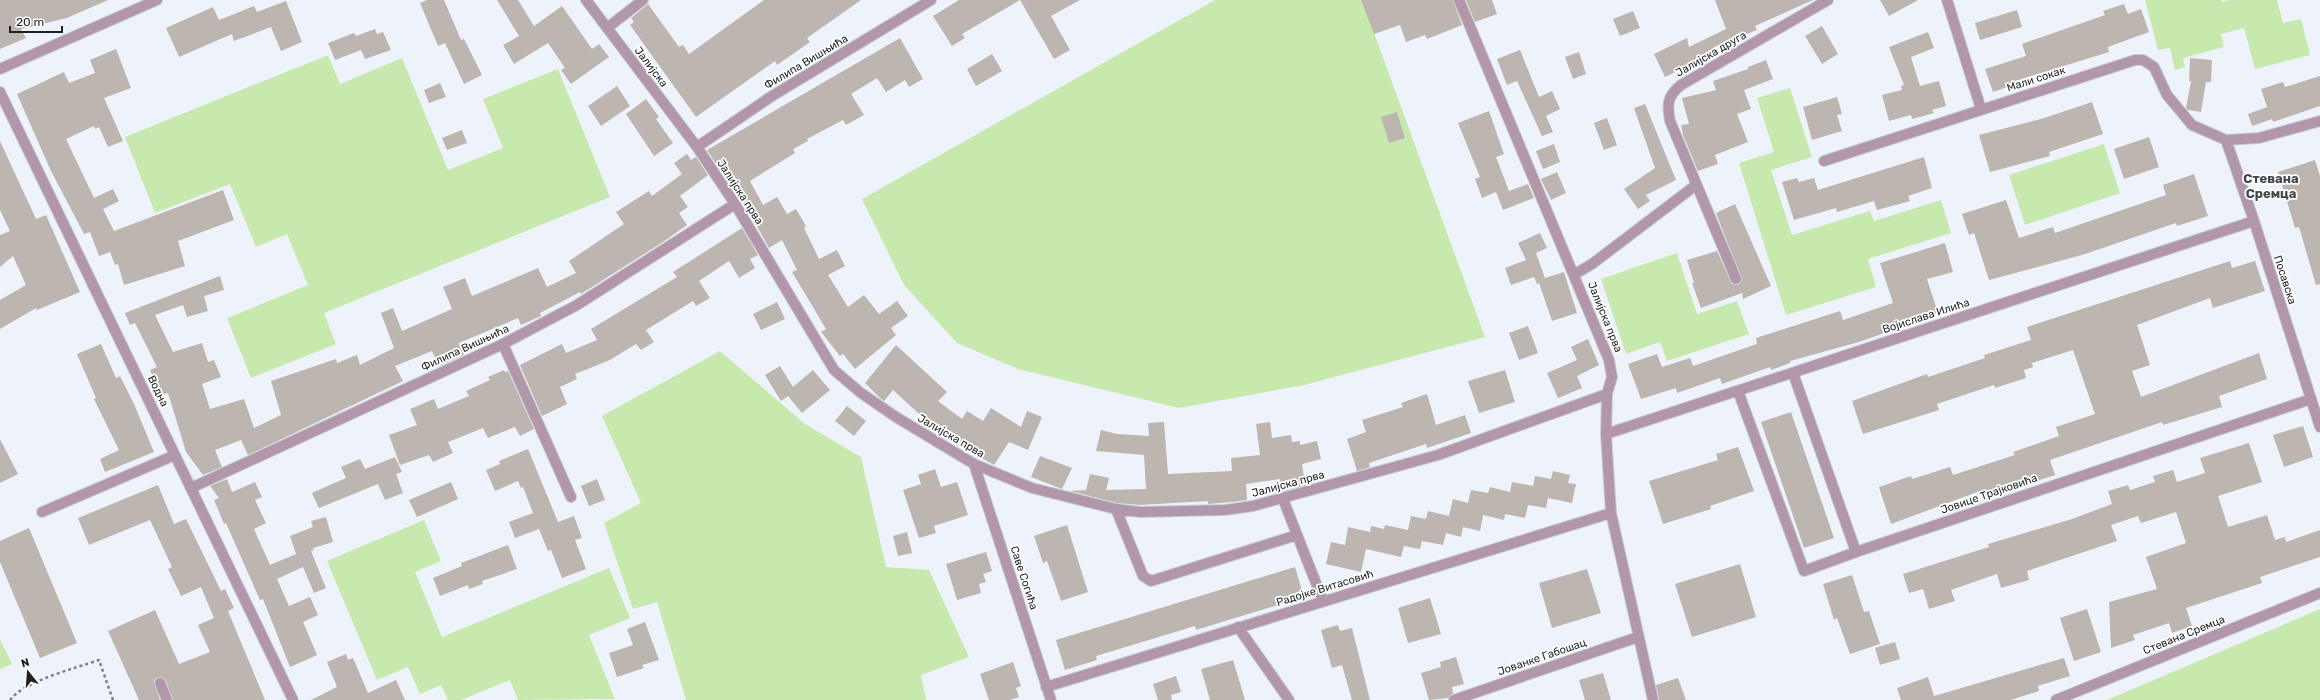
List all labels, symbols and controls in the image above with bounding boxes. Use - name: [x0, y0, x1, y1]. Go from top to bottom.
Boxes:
- scale bar: [10, 8, 62, 34]
- text: 20 m: [16, 15, 44, 29]
- street label: Јалијска друга: [1673, 29, 1749, 79]
- street label: Филипа Вишњића: [762, 32, 850, 92]
- street label: Јалијска: [632, 44, 670, 90]
- street label: Мали сокак: [2005, 63, 2067, 95]
- street label: Јалијска прва: [714, 157, 766, 227]
- district label: Стевана Сремца: [2243, 171, 2299, 201]
- street label: Посавска: [2271, 254, 2299, 306]
- street label: Јалијска прва: [1585, 280, 1625, 354]
- street label: Војислава Илића: [1881, 296, 1971, 336]
- street label: Филипа Вишњића: [419, 322, 511, 374]
- street label: Водна: [145, 373, 171, 409]
- street label: Јалијска прва: [915, 412, 987, 460]
- street label: Јалијска прва: [1250, 468, 1326, 500]
- street label: Јовице Трајковића: [1939, 471, 2039, 517]
- street label: Саве Согића: [1008, 544, 1040, 612]
- street label: Радојке Витасовић: [1275, 567, 1375, 609]
- street label: Стевана Сремца: [2141, 613, 2227, 657]
- street label: Јованке Габошац: [1496, 636, 1588, 678]
- north arrow: [8, 652, 48, 692]
- text: N: [20, 656, 31, 670]

